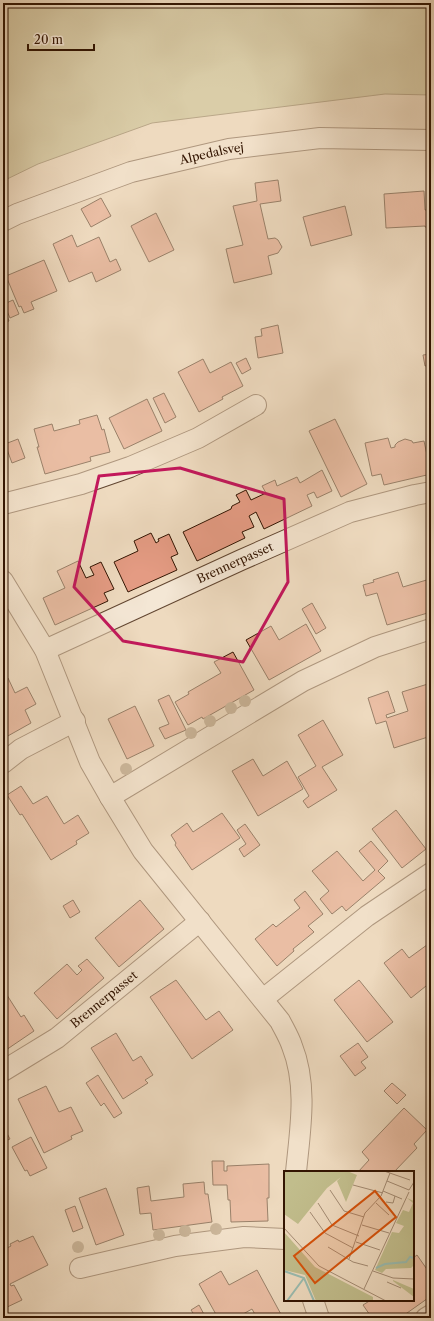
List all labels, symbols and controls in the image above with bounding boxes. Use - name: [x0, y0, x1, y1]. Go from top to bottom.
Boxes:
- scale bar: [28, 26, 94, 52]
- text: 20 m: [34, 32, 63, 47]
- street label: Alpedalsvej: [177, 139, 245, 168]
- street label: Brennerpasset: [194, 539, 276, 586]
- street label: Brennerpasset: [67, 967, 141, 1031]
- inset map: [284, 1171, 414, 1301]

